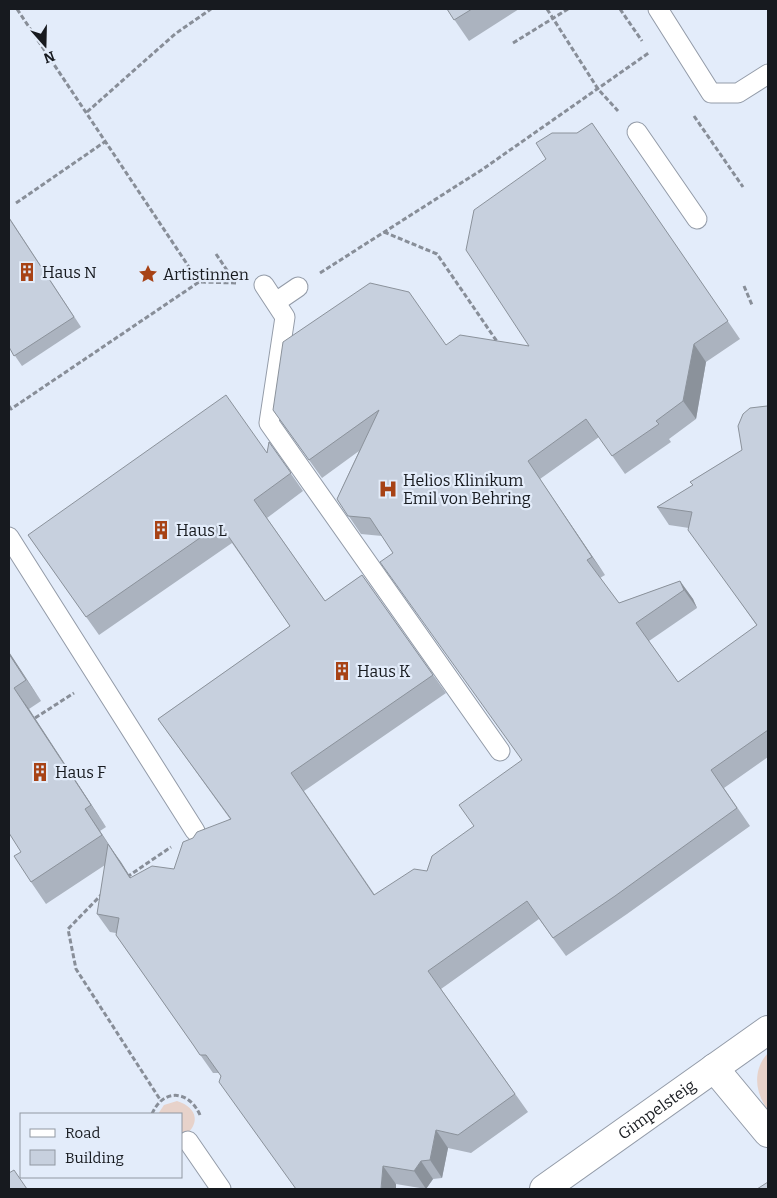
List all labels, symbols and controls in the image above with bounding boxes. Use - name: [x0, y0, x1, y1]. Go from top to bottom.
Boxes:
- north arrow: [20, 20, 70, 70]
- text: N: [41, 47, 57, 67]
- building icon: Haus N: [16, 261, 38, 283]
- place label: Haus N: [42, 263, 97, 282]
- place icon: Artistinnen: [137, 263, 159, 285]
- place label: Artistinnen: [163, 265, 249, 284]
- place label: Helios Klinikum Emil von Behring: [403, 471, 531, 508]
- hospital icon: Helios Klinikum Emil von Behring: [377, 478, 399, 500]
- building icon: Haus L: [150, 519, 172, 541]
- place label: Haus L: [176, 521, 227, 540]
- building icon: Haus K: [331, 660, 353, 682]
- place label: Haus K: [357, 662, 411, 681]
- building icon: Haus F: [29, 761, 51, 783]
- place label: Haus F: [55, 763, 106, 782]
- street label: Gimpelsteig: [614, 1076, 699, 1143]
- legend: [20, 1113, 182, 1178]
- text: Road: [65, 1124, 100, 1142]
- text: Building: [65, 1149, 124, 1167]

